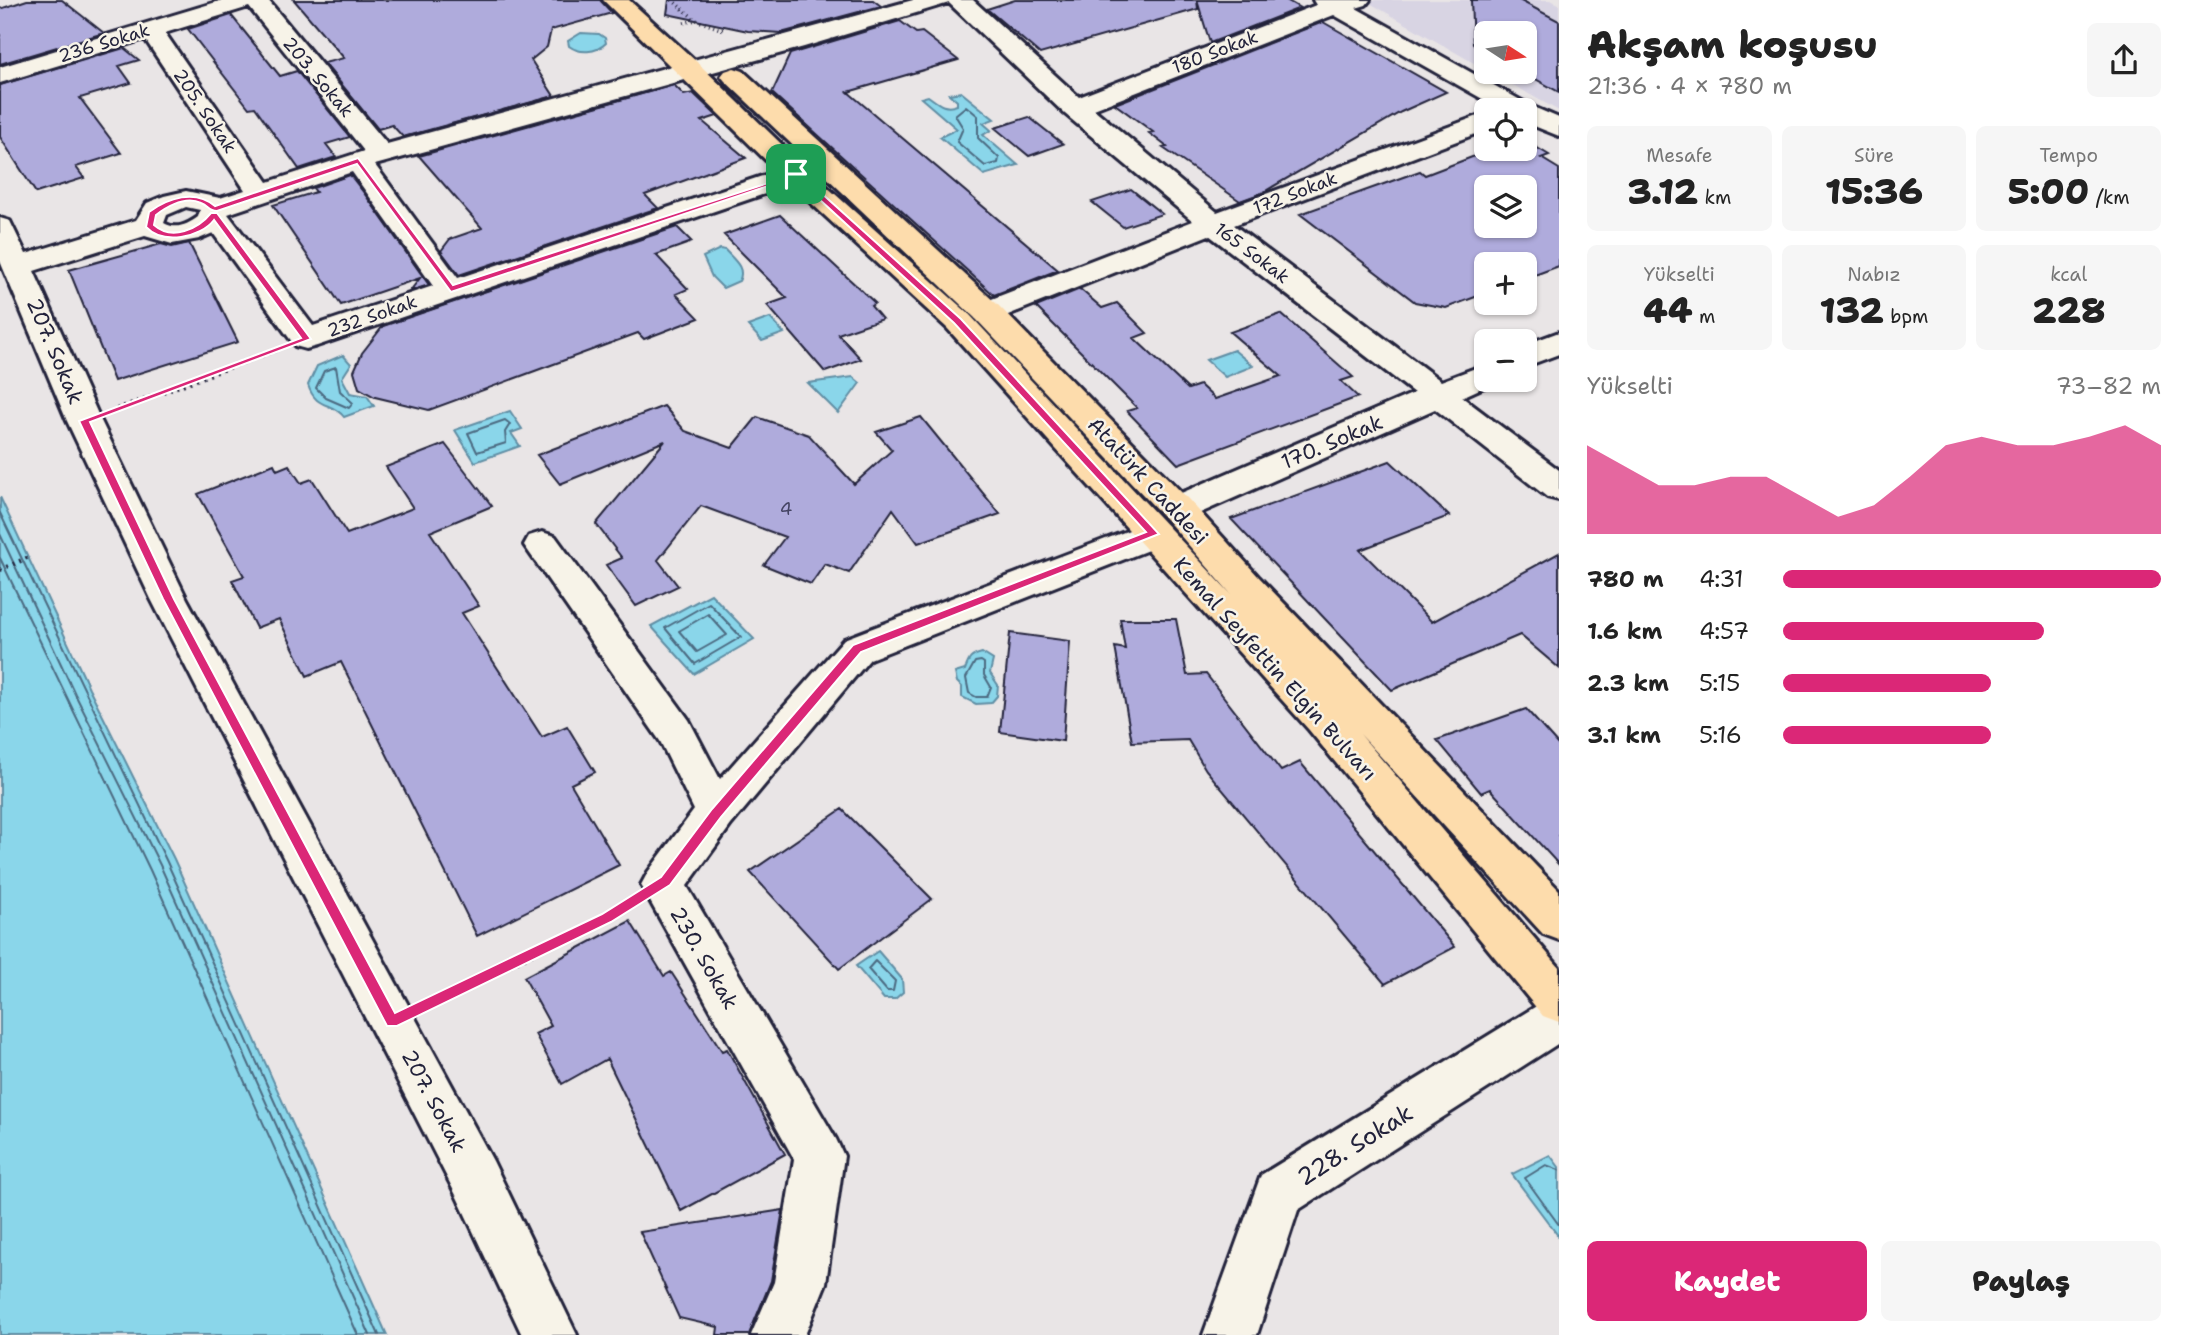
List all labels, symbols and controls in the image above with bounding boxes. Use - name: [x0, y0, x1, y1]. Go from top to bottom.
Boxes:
- street label: 236 Sokak: [55, 18, 153, 68]
- text: Akşam koşusu: [1587, 19, 1878, 70]
- north arrow: [1474, 21, 1536, 84]
- map controls: [1474, 21, 1537, 392]
- button: share: [2087, 23, 2161, 97]
- street label: 180 Sokak: [1169, 25, 1261, 79]
- street label: 203. Sokak: [277, 32, 359, 122]
- street label: 205. Sokak: [168, 64, 242, 158]
- text: 21:36 · 4 × 780 m: [1587, 71, 1792, 101]
- button: locate: [1474, 98, 1537, 161]
- text: Mesafe: [1646, 143, 1713, 168]
- text: Süre: [1854, 143, 1894, 168]
- text: Tempo: [2039, 143, 2098, 168]
- pin: [766, 144, 826, 204]
- icon: arrive: [777, 155, 815, 193]
- street label: 172 Sokak: [1249, 166, 1341, 220]
- text: 3.12: [1627, 168, 1698, 215]
- text: 15:36: [1825, 168, 1923, 215]
- text: 5:00: [2008, 168, 2089, 215]
- button: layers: [1474, 175, 1537, 238]
- text: km: [1698, 185, 1731, 210]
- text: /km: [2089, 185, 2130, 210]
- street label: 165 Sokak: [1210, 217, 1294, 289]
- button: +: [1474, 252, 1537, 315]
- text: Yükselti: [1644, 262, 1715, 287]
- text: Nabız: [1847, 262, 1901, 287]
- text: kcal: [2050, 262, 2087, 287]
- text: 44: [1643, 287, 1693, 334]
- text: 132: [1820, 287, 1884, 334]
- text: 228: [2032, 287, 2105, 334]
- street label: 232 Sokak: [324, 289, 420, 343]
- street label: 207. Sokak: [20, 294, 90, 408]
- text: m: [1693, 304, 1715, 329]
- text: bpm: [1884, 304, 1928, 329]
- button: −: [1474, 329, 1537, 392]
- text: Yükselti: [1587, 371, 1673, 401]
- text: 73–82 m: [2056, 371, 2161, 401]
- street label: 170. Sokak: [1277, 408, 1387, 476]
- street label: Atatürk Caddesi: [1081, 411, 1215, 551]
- house number: 4: [780, 497, 792, 521]
- street label: Kemal Seyfettin Elgin Bulvarı: [1167, 551, 1383, 787]
- text: 780 m: [1587, 564, 1664, 594]
- text: 4:31: [1699, 564, 1744, 594]
- text: 1.6 km: [1587, 616, 1662, 646]
- text: 4:57: [1699, 616, 1749, 646]
- text: 2.3 km: [1587, 668, 1669, 698]
- text: 5:15: [1699, 668, 1740, 698]
- text: 3.1 km: [1587, 720, 1661, 750]
- text: 5:16: [1699, 720, 1742, 750]
- street label: 230. Sokak: [663, 902, 745, 1014]
- street label: 207. Sokak: [395, 1045, 473, 1157]
- street label: 228. Sokak: [1291, 1097, 1419, 1193]
- button: Kaydet: [1587, 1241, 1867, 1321]
- button: Paylaş: [1881, 1241, 2161, 1321]

